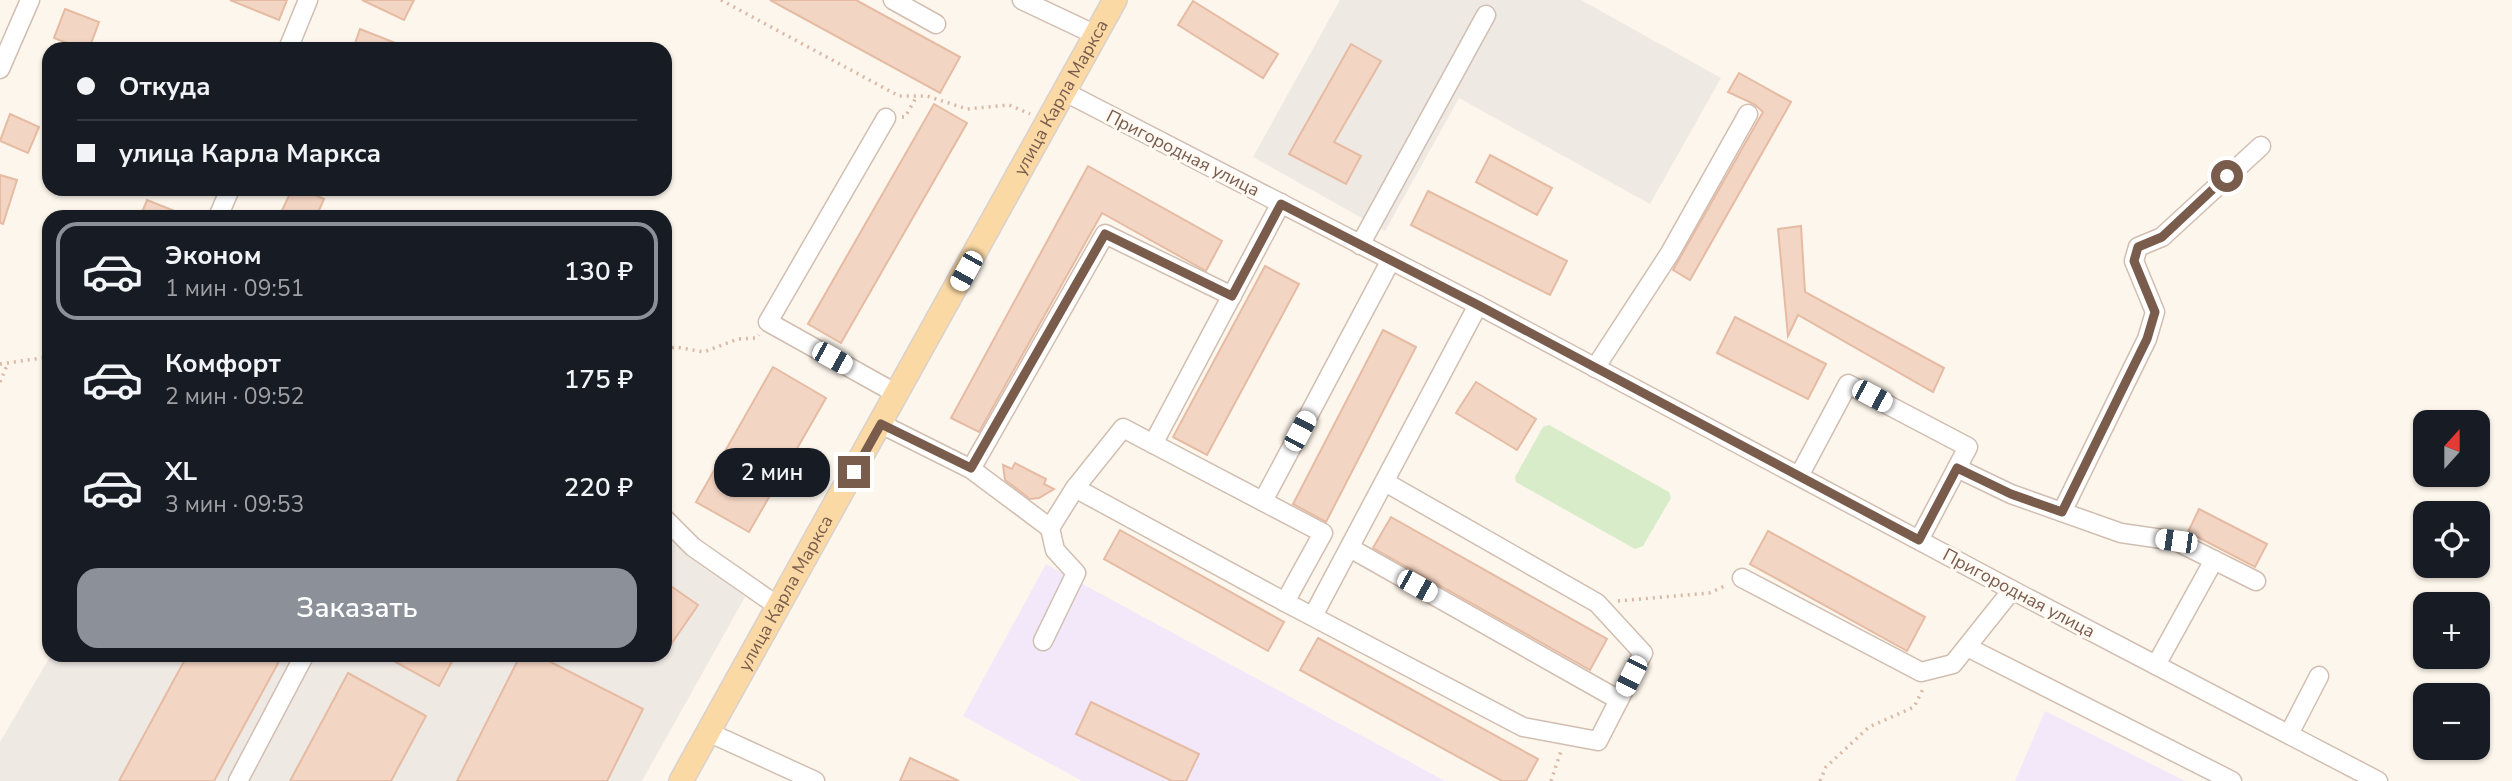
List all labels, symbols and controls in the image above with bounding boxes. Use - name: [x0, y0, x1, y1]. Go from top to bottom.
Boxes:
- street label: улица Карла Маркса: [1008, 15, 1114, 180]
- text: Откуда: [119, 69, 211, 104]
- street label: Пригородная улица: [1102, 104, 1264, 202]
- text: улица Карла Маркса: [119, 136, 381, 171]
- route start: [2211, 160, 2243, 192]
- text: Эконом: [165, 238, 262, 273]
- icon: car: [81, 240, 144, 303]
- car: [947, 248, 986, 294]
- text: 130 ₽: [564, 254, 633, 289]
- text: 1 мин · 09:51: [165, 273, 304, 304]
- car: [809, 339, 856, 377]
- text: Комфорт: [165, 346, 281, 381]
- icon: car: [81, 348, 144, 411]
- text: 175 ₽: [564, 362, 633, 397]
- car: [1849, 377, 1896, 415]
- text: 2 мин · 09:52: [165, 381, 304, 412]
- car: [1281, 408, 1320, 454]
- north arrow: [2413, 410, 2490, 486]
- map controls: [2413, 410, 2490, 760]
- callout: 2 мин: [714, 448, 830, 496]
- text: XL: [165, 454, 197, 489]
- icon: car: [81, 456, 144, 519]
- route end: [838, 456, 870, 488]
- text: 2 мин: [741, 457, 803, 488]
- text: 220 ₽: [564, 470, 633, 505]
- text: 3 мин · 09:53: [165, 489, 304, 520]
- button: locate: [2413, 501, 2490, 578]
- street label: улица Карла Маркса: [732, 511, 838, 675]
- car: [2154, 528, 2199, 554]
- street label: Пригородная улица: [1939, 543, 2099, 643]
- car: [1394, 567, 1441, 605]
- button: Заказать: [77, 568, 637, 648]
- button: +: [2413, 592, 2490, 669]
- car: [1613, 653, 1650, 699]
- button: −: [2413, 683, 2490, 760]

